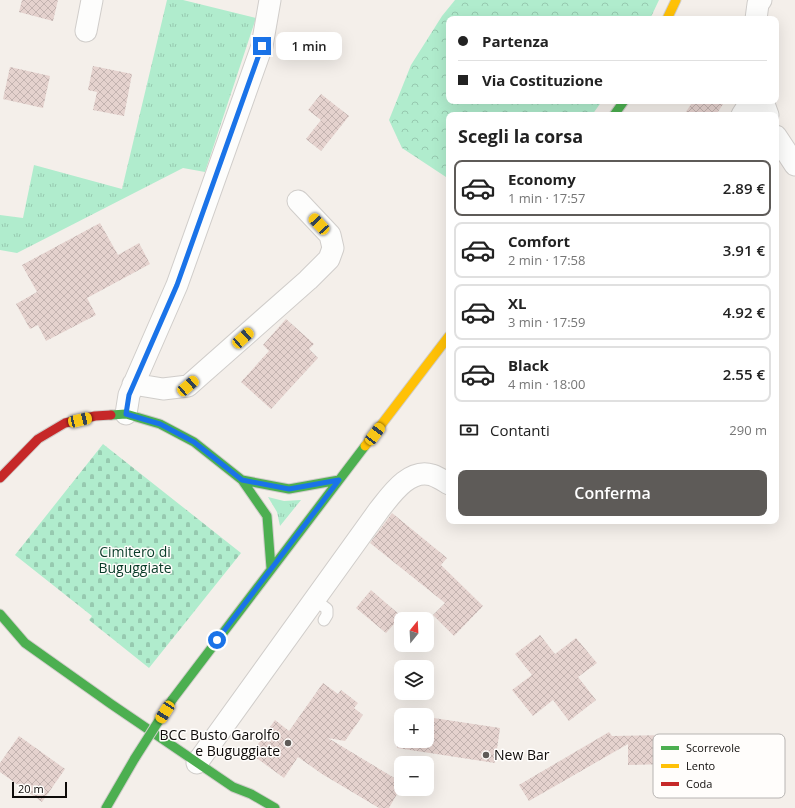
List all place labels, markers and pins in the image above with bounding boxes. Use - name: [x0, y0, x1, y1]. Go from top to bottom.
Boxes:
- place label: BCC Busto Garolfo e Buguggiate: [160, 725, 280, 760]
- marker: BCC Busto Garolfo e Buguggiate: [283, 738, 293, 748]
- place label: New Bar: [494, 745, 550, 764]
- marker: New Bar: [481, 750, 491, 760]

